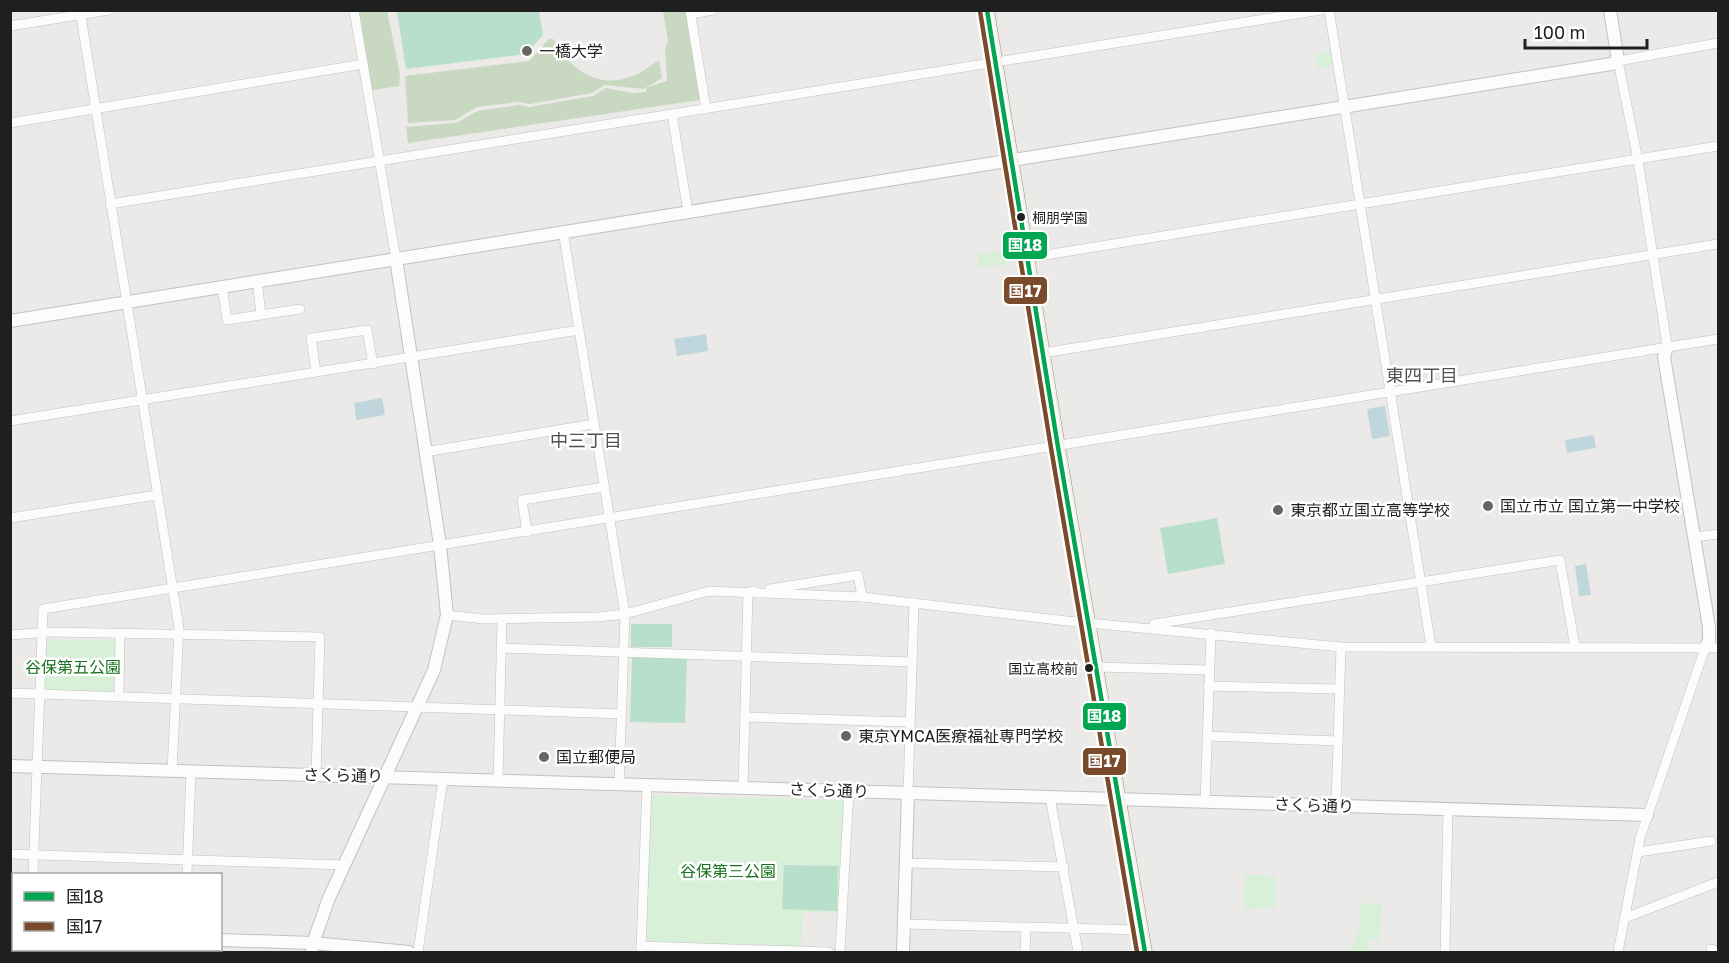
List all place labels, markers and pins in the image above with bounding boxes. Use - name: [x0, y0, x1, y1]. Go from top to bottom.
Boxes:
- place label: 一橋大学: [539, 41, 603, 61]
- marker: 一橋大学: [520, 44, 534, 58]
- place label: 桐朋学園: [1032, 209, 1088, 226]
- marker: 桐朋学園: [1015, 211, 1027, 223]
- place label: 国立市立 国立第一中学校: [1500, 496, 1680, 516]
- marker: 国立市立 国立第一中学校: [1481, 499, 1495, 513]
- place label: 東京都立国立高等学校: [1290, 500, 1450, 520]
- marker: 東京都立国立高等学校: [1271, 503, 1285, 517]
- place label: 国立高校前: [1008, 660, 1078, 677]
- marker: 国立高校前: [1083, 662, 1095, 674]
- place label: 東京YMCA医療福祉専門学校: [858, 726, 1063, 746]
- marker: 東京YMCA医療福祉専門学校: [839, 729, 853, 743]
- place label: 国立郵便局: [556, 747, 636, 767]
- marker: 国立郵便局: [537, 750, 551, 764]

